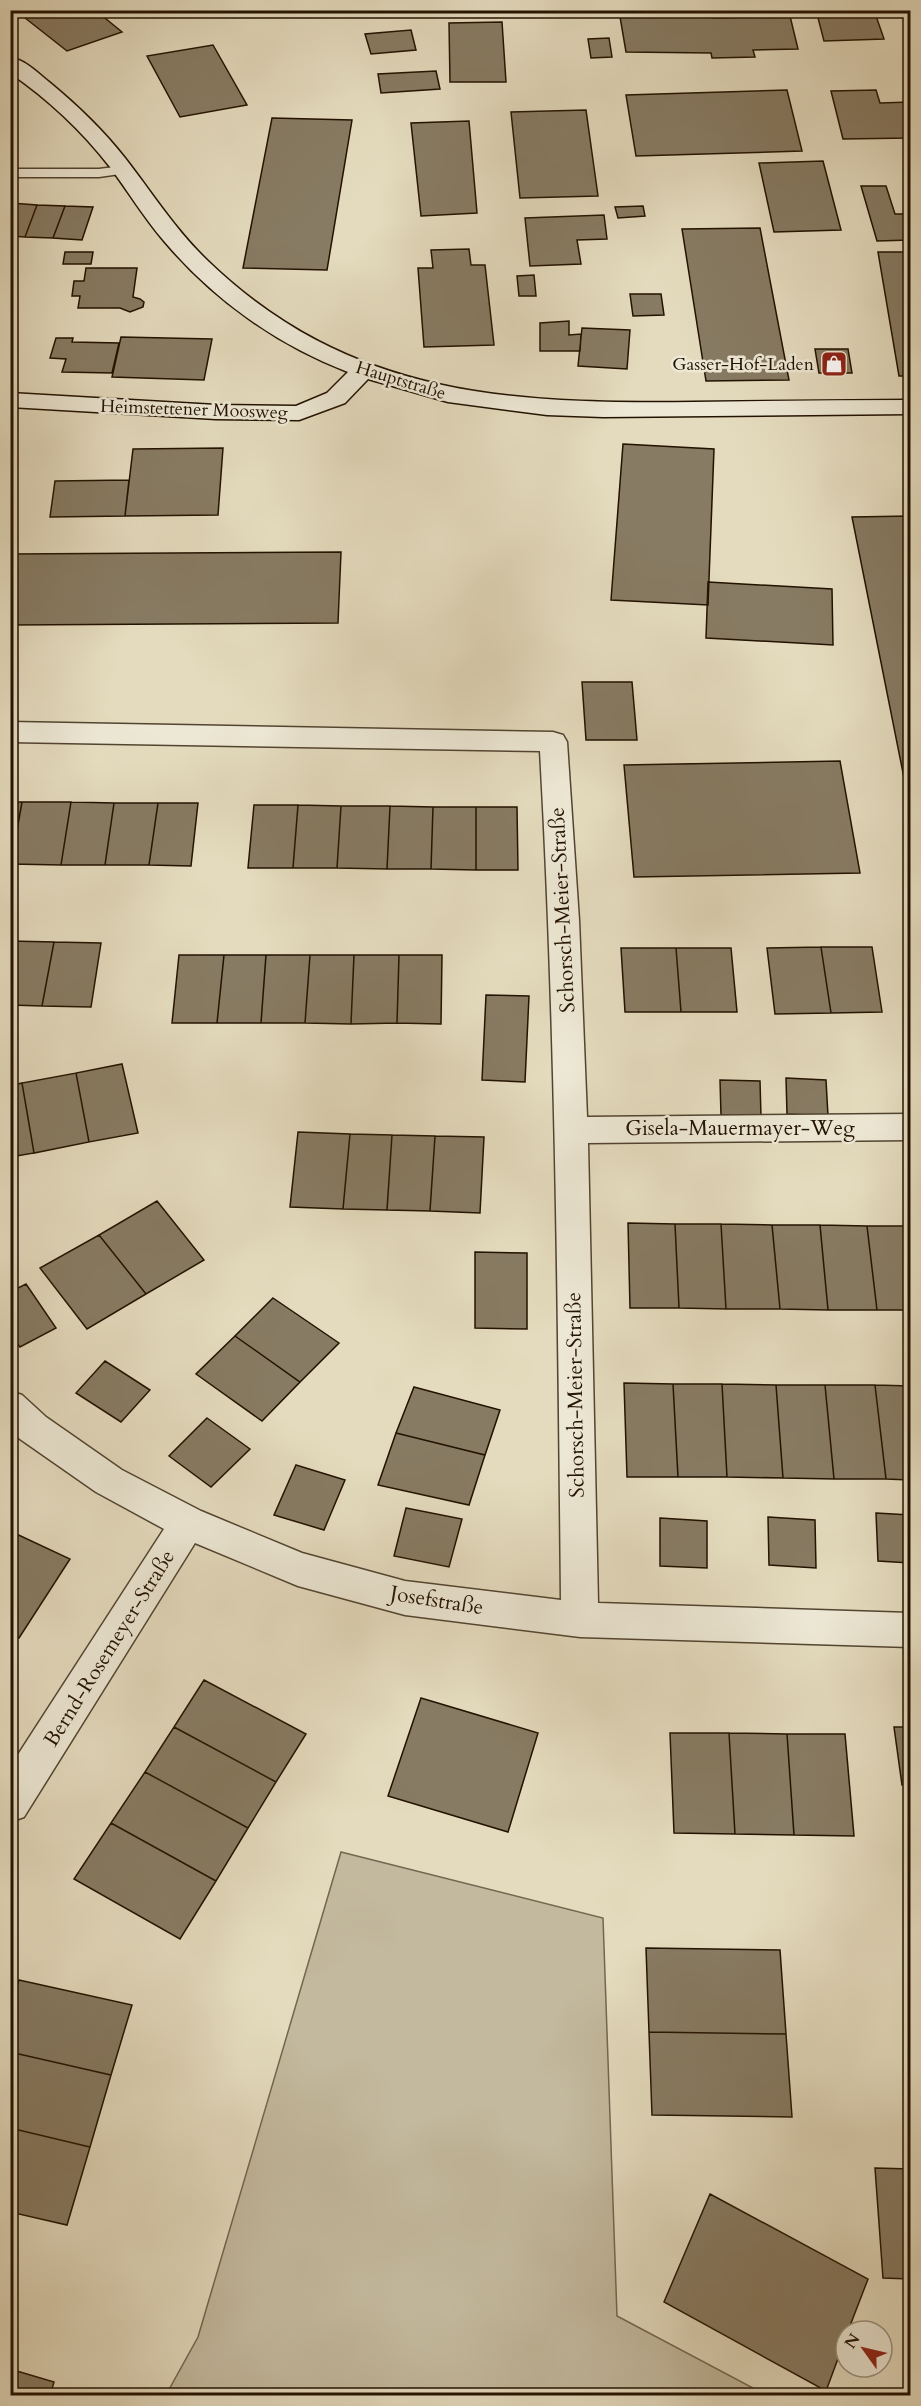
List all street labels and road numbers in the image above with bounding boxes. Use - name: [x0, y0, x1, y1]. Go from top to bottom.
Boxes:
- street label: Hauptstraße: [353, 355, 449, 406]
- street label: Heimstettener Moosweg: [100, 394, 289, 425]
- street label: Schorsch-Meier-Straße: [543, 806, 582, 1014]
- street label: Gisela-Mauermayer-Weg: [625, 1114, 855, 1143]
- street label: Schorsch-Meier-Straße: [559, 1292, 592, 1498]
- street label: Bernd-Rosemeyer-Straße: [37, 1544, 182, 1752]
- street label: Josefstraße: [385, 1578, 486, 1622]

